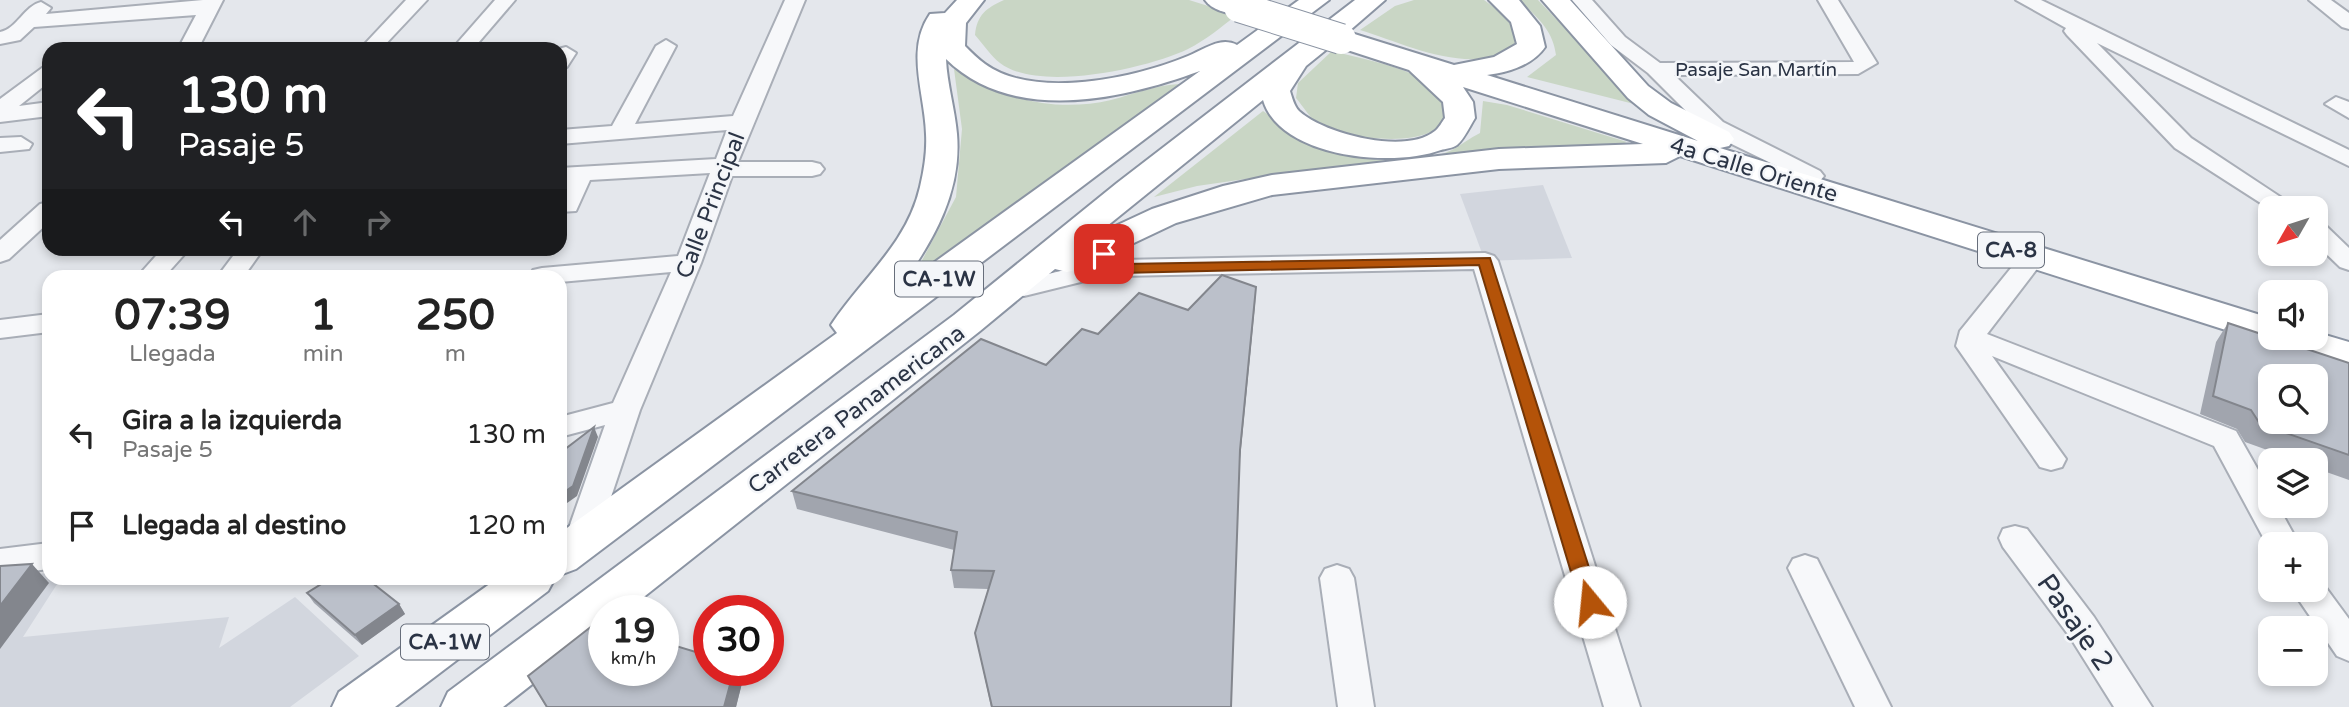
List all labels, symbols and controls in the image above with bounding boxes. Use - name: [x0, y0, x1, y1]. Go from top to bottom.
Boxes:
- street label: Pasaje San Martín: [1675, 59, 1837, 81]
- text: 130 m: [178, 67, 328, 126]
- icon: left: [63, 70, 154, 161]
- text: Pasaje 5: [178, 127, 305, 165]
- street label: Calle Principal: [670, 128, 752, 282]
- street label: 4a Calle Oriente: [1666, 131, 1841, 209]
- north arrow: [2258, 196, 2328, 266]
- map controls: [2258, 196, 2328, 686]
- icon: left: [213, 203, 251, 241]
- icon: ahead: [286, 203, 324, 241]
- icon: right: [359, 203, 397, 241]
- pin: [1074, 224, 1134, 284]
- road number: CA-8: [1978, 232, 2044, 268]
- icon: arrive: [1085, 235, 1123, 273]
- road number: CA-1W: [895, 262, 983, 296]
- button: sound: [2258, 280, 2328, 350]
- text: 07:39: [114, 290, 231, 341]
- text: 1: [310, 290, 336, 341]
- text: 250: [416, 290, 495, 341]
- street label: Carretera Panamericana: [743, 319, 970, 500]
- text: Llegada: [129, 340, 216, 368]
- text: min: [303, 340, 344, 368]
- text: m: [445, 340, 466, 368]
- button: search: [2258, 364, 2328, 434]
- text: Gira a la izquierda: [122, 405, 342, 436]
- icon: left: [63, 416, 101, 454]
- text: 130 m: [466, 419, 546, 450]
- text: Pasaje 5: [122, 436, 213, 464]
- button: layers: [2258, 448, 2328, 518]
- icon: arrive: [63, 507, 101, 545]
- text: Llegada al destino: [122, 510, 346, 541]
- text: 120 m: [466, 510, 546, 541]
- button: +: [2258, 532, 2328, 602]
- position arrow: [1553, 565, 1627, 639]
- street label: Pasaje 2: [2029, 567, 2121, 678]
- speed limit sign: 30: [693, 595, 784, 686]
- text: 19: [612, 610, 655, 652]
- button: −: [2258, 616, 2328, 686]
- road number: CA-1W: [401, 624, 489, 660]
- text: km/h: [611, 647, 656, 669]

